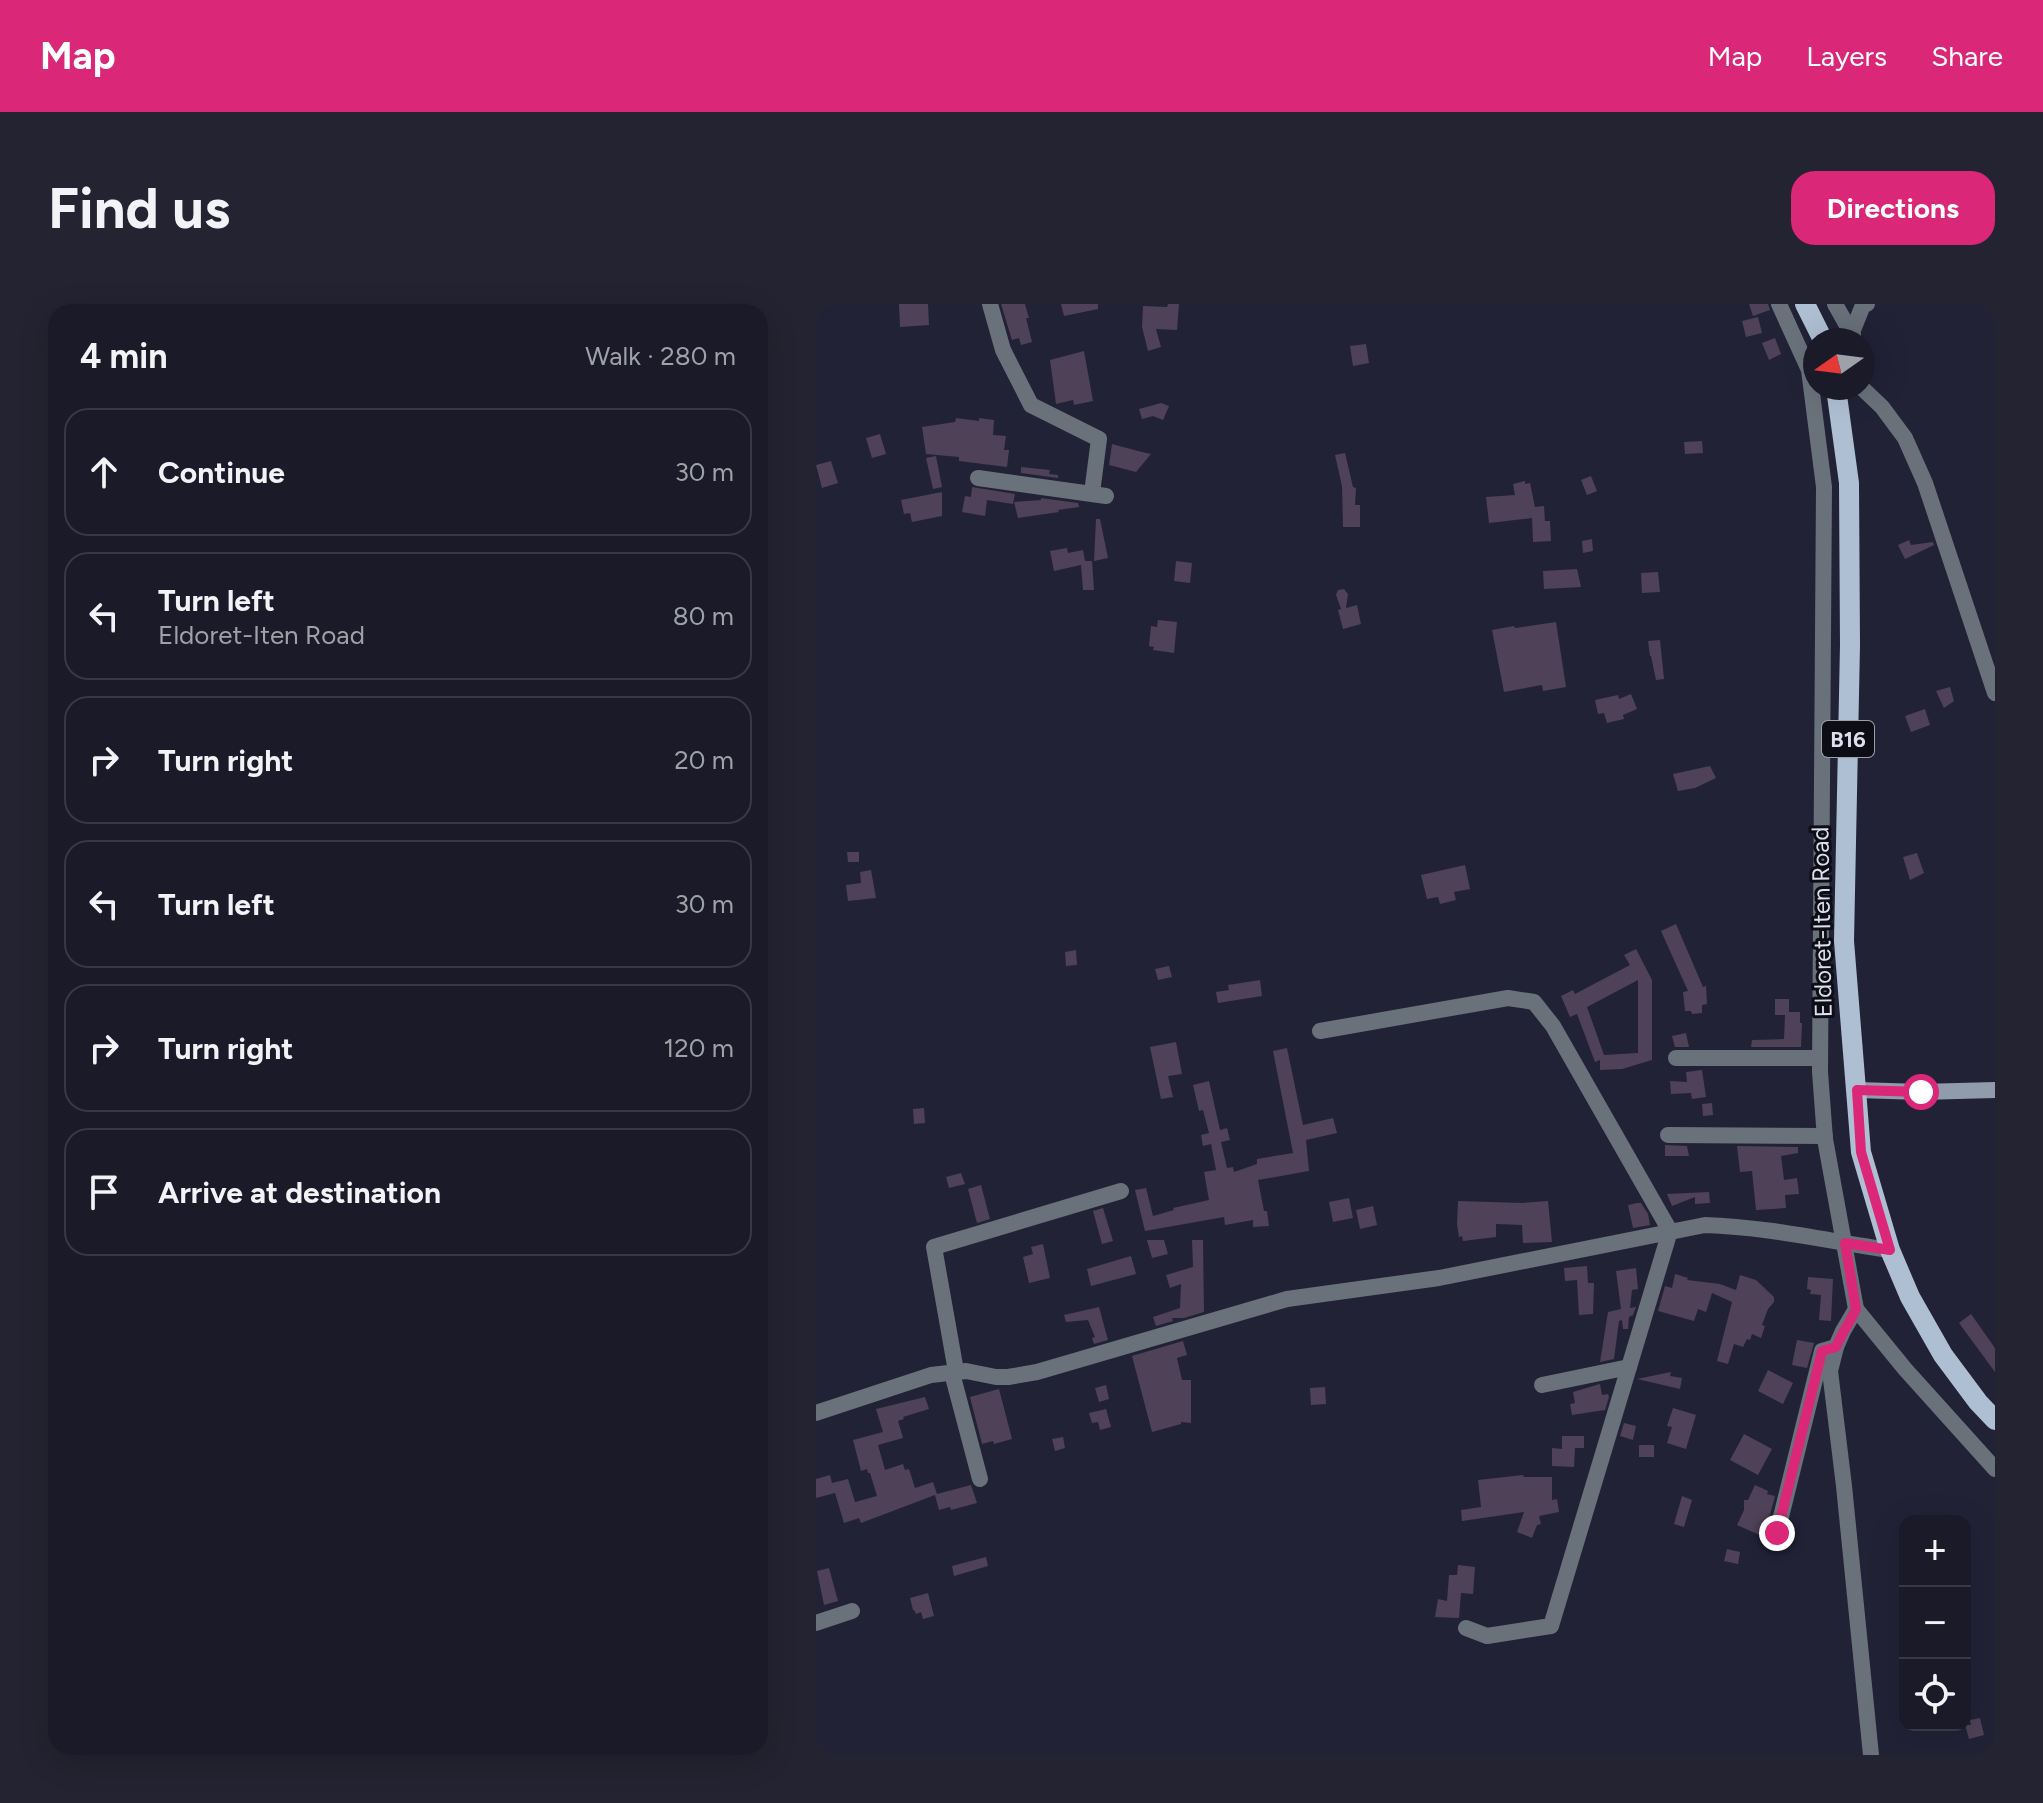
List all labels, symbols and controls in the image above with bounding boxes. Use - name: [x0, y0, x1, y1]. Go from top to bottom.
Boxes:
- text: Map: [40, 33, 116, 79]
- text: Map: [1708, 39, 1762, 73]
- text: Layers: [1806, 39, 1887, 73]
- text: Share: [1931, 39, 2003, 73]
- button: Directions: [1791, 171, 1995, 245]
- text: Find us: [48, 175, 230, 242]
- north arrow: [1803, 328, 1875, 400]
- text: 4 min: [80, 336, 167, 377]
- text: Walk · 280 m: [585, 340, 736, 372]
- icon: ahead: [82, 450, 126, 494]
- text: Continue: [158, 454, 285, 491]
- text: 30 m: [675, 456, 734, 488]
- text: Turn left: [158, 582, 275, 619]
- icon: left: [82, 594, 126, 638]
- text: 80 m: [673, 600, 734, 632]
- text: Eldoret-Iten Road: [158, 619, 365, 651]
- road number: B16: [1822, 721, 1874, 757]
- icon: right: [82, 738, 126, 782]
- text: Turn right: [158, 742, 293, 779]
- text: 20 m: [674, 744, 734, 776]
- street label: Eldoret-Iten Road: [1805, 826, 1838, 1018]
- icon: left: [82, 882, 126, 926]
- text: Turn left: [158, 886, 275, 923]
- text: 30 m: [675, 888, 734, 920]
- icon: right: [82, 1026, 126, 1070]
- text: Turn right: [158, 1030, 293, 1067]
- text: 120 m: [664, 1032, 734, 1064]
- route start: [1903, 1074, 1939, 1110]
- icon: arrive: [82, 1170, 126, 1214]
- text: Arrive at destination: [158, 1174, 441, 1211]
- route end: [1759, 1515, 1795, 1551]
- map controls: [1899, 1515, 1971, 1731]
- button: +: [1899, 1515, 1971, 1587]
- button: −: [1899, 1587, 1971, 1659]
- button: locate: [1899, 1659, 1971, 1731]

